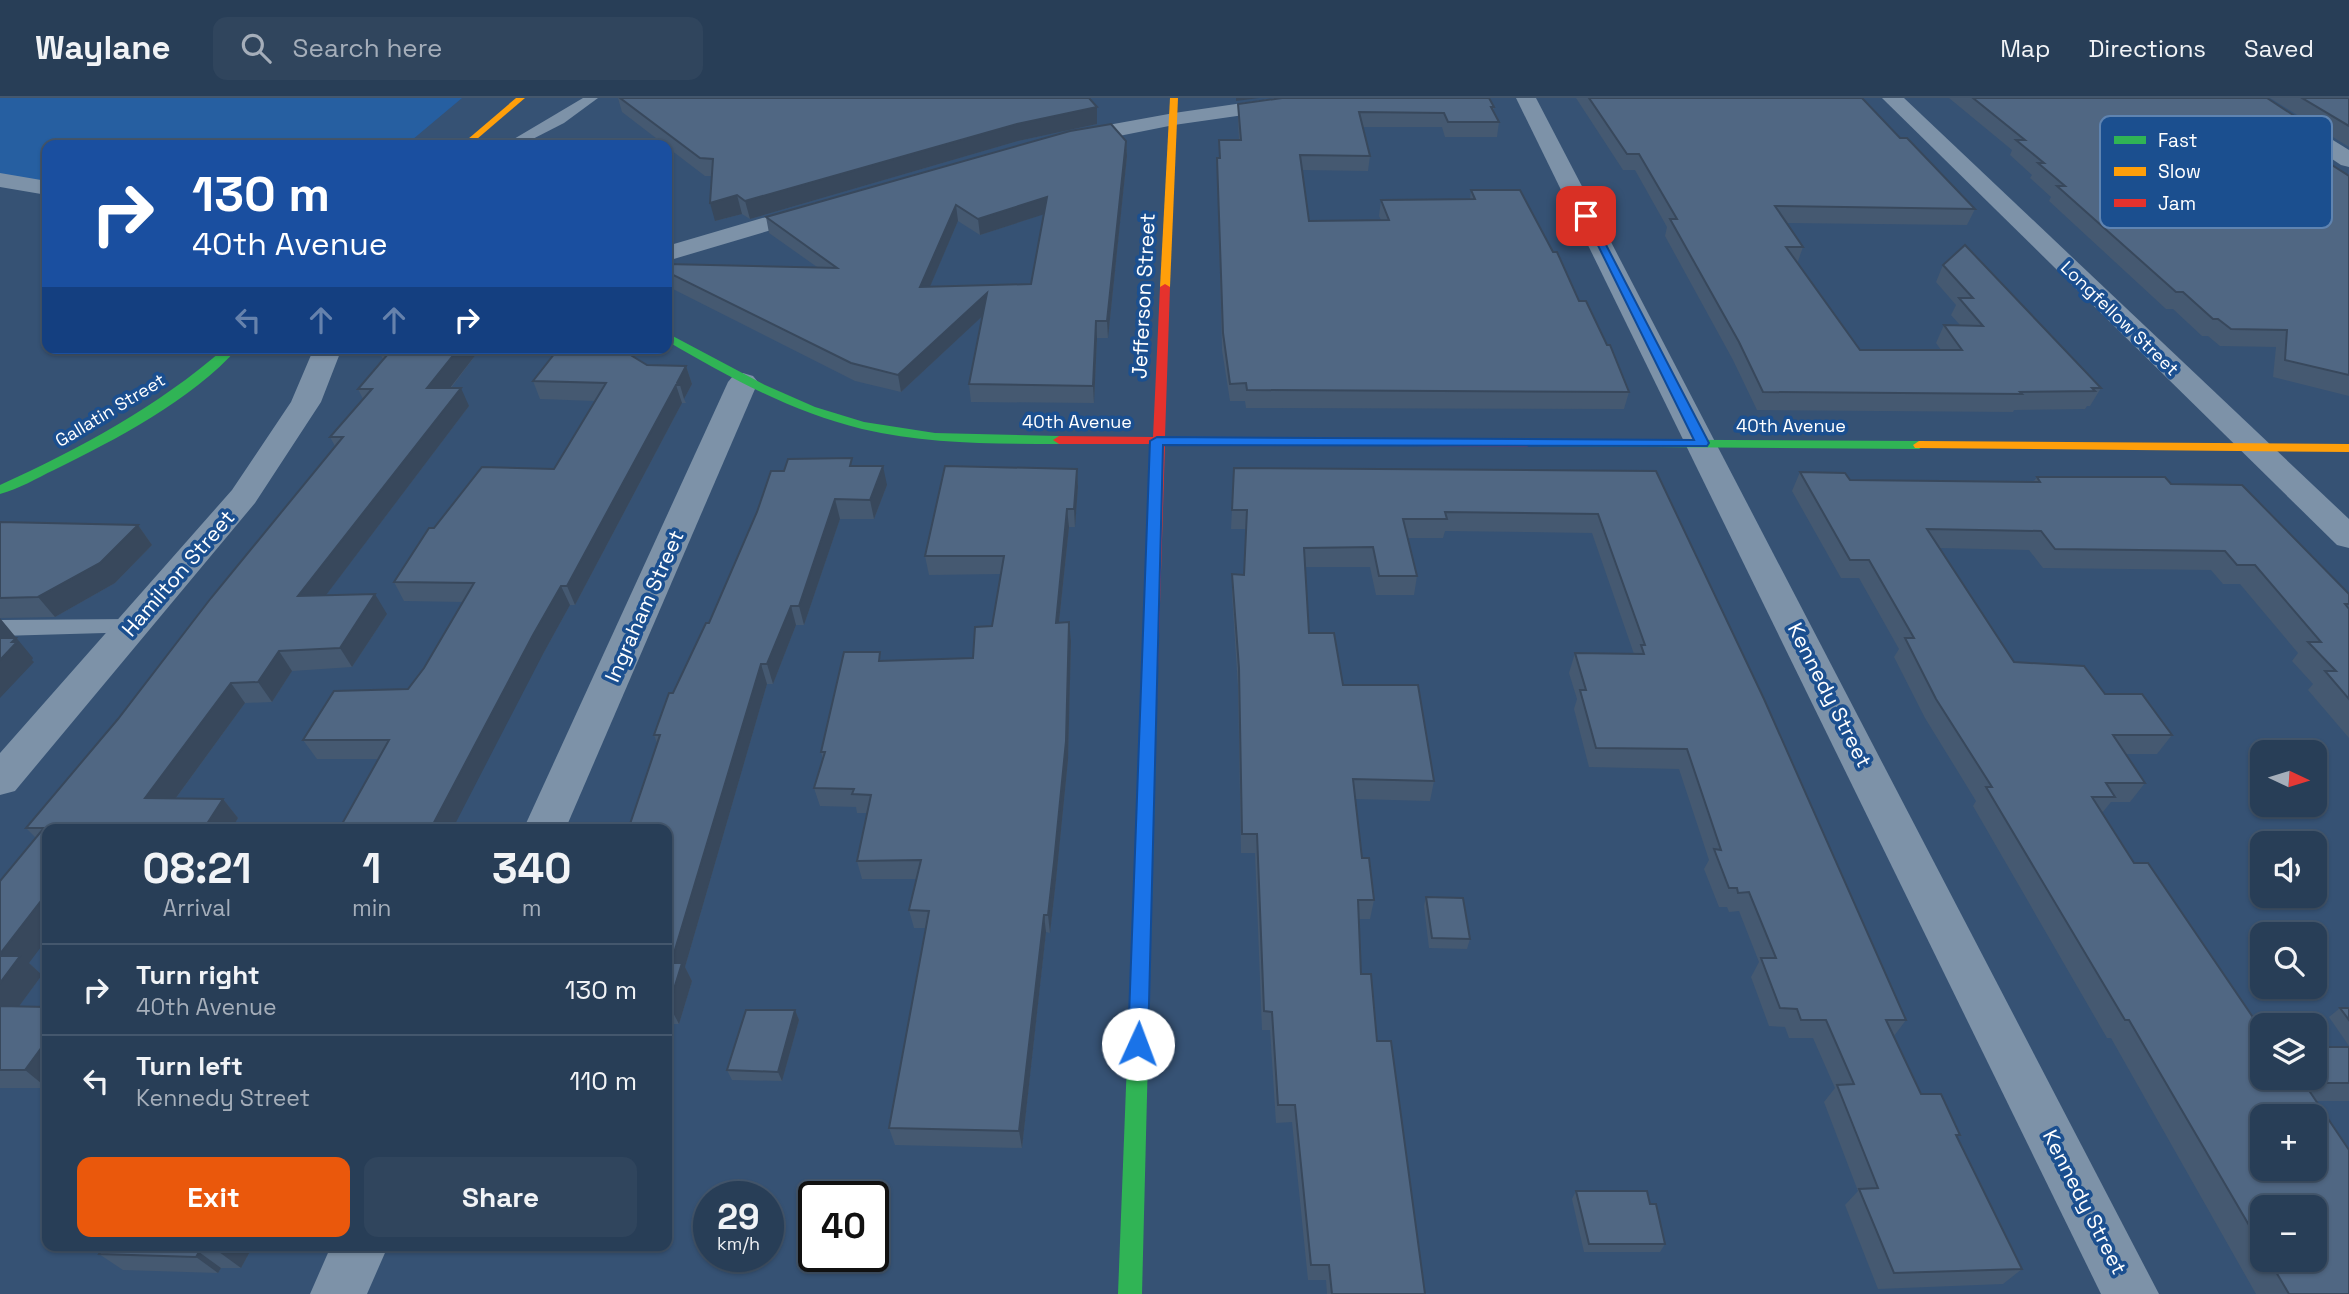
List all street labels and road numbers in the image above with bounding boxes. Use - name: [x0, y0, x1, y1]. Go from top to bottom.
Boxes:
- street label: Jefferson Street: [1125, 212, 1161, 380]
- street label: Longfellow Street: [2056, 256, 2184, 380]
- street label: Gallatin Street: [51, 368, 169, 452]
- street label: 40th Avenue: [1022, 410, 1132, 433]
- street label: 40th Avenue: [1736, 414, 1846, 437]
- street label: Hamilton Street: [116, 504, 240, 642]
- street label: Ingraham Street: [598, 526, 690, 686]
- street label: Kennedy Street: [1782, 618, 1878, 772]
- street label: Kennedy Street: [2037, 1125, 2133, 1279]

